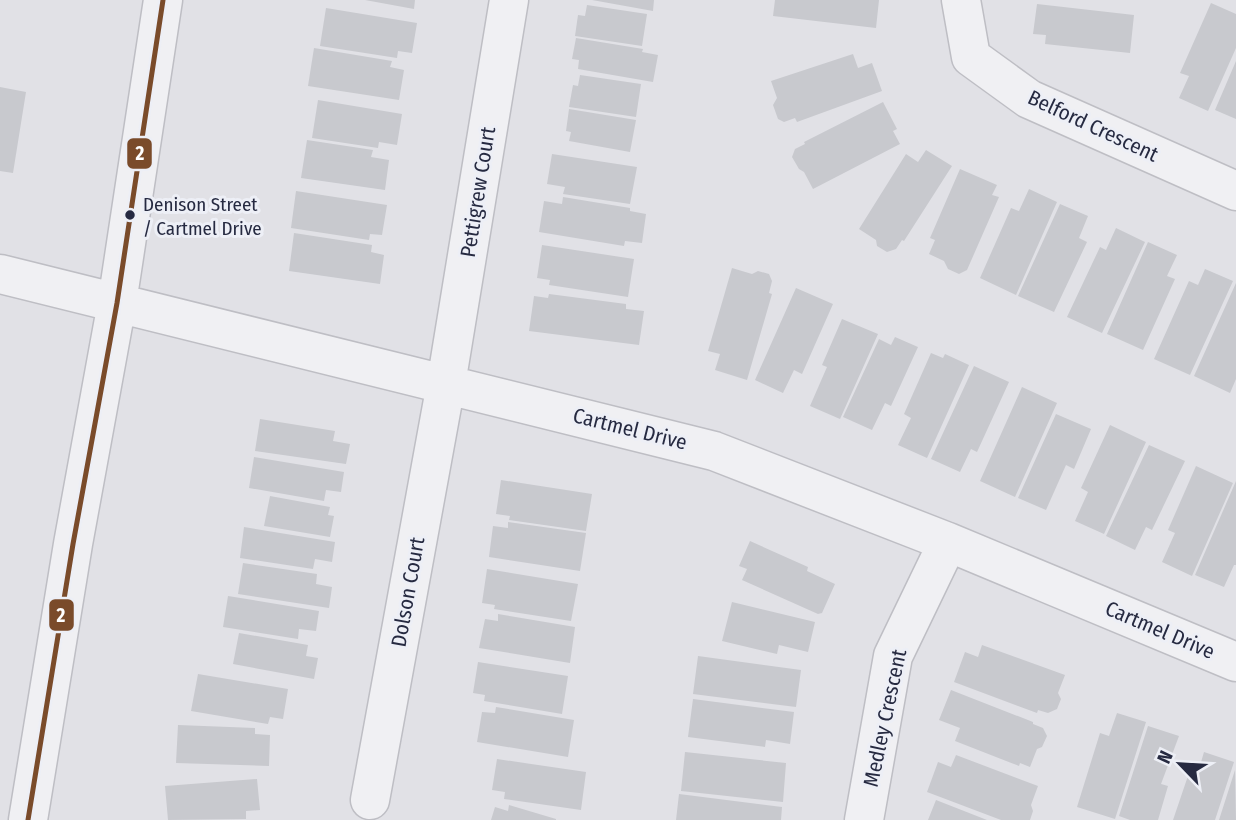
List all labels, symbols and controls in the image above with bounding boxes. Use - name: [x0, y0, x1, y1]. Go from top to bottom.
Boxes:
- street label: Belford Crescent: [1024, 84, 1162, 168]
- street label: Pettigrew Court: [455, 125, 501, 259]
- line badge: 2: [126, 137, 153, 170]
- text: 2: [135, 142, 145, 165]
- place label: Denison Street / Cartmel Drive: [143, 193, 262, 240]
- marker: Denison Street / Cartmel Drive: [123, 208, 137, 222]
- street label: Cartmel Drive: [570, 402, 690, 456]
- street label: Dolson Court: [386, 535, 430, 649]
- street label: Cartmel Drive: [1101, 595, 1219, 665]
- line badge: 2: [48, 598, 75, 632]
- text: 2: [56, 604, 66, 627]
- street label: Medley Crescent: [858, 647, 912, 789]
- north arrow: [1145, 729, 1215, 799]
- text: N: [1152, 747, 1178, 767]

